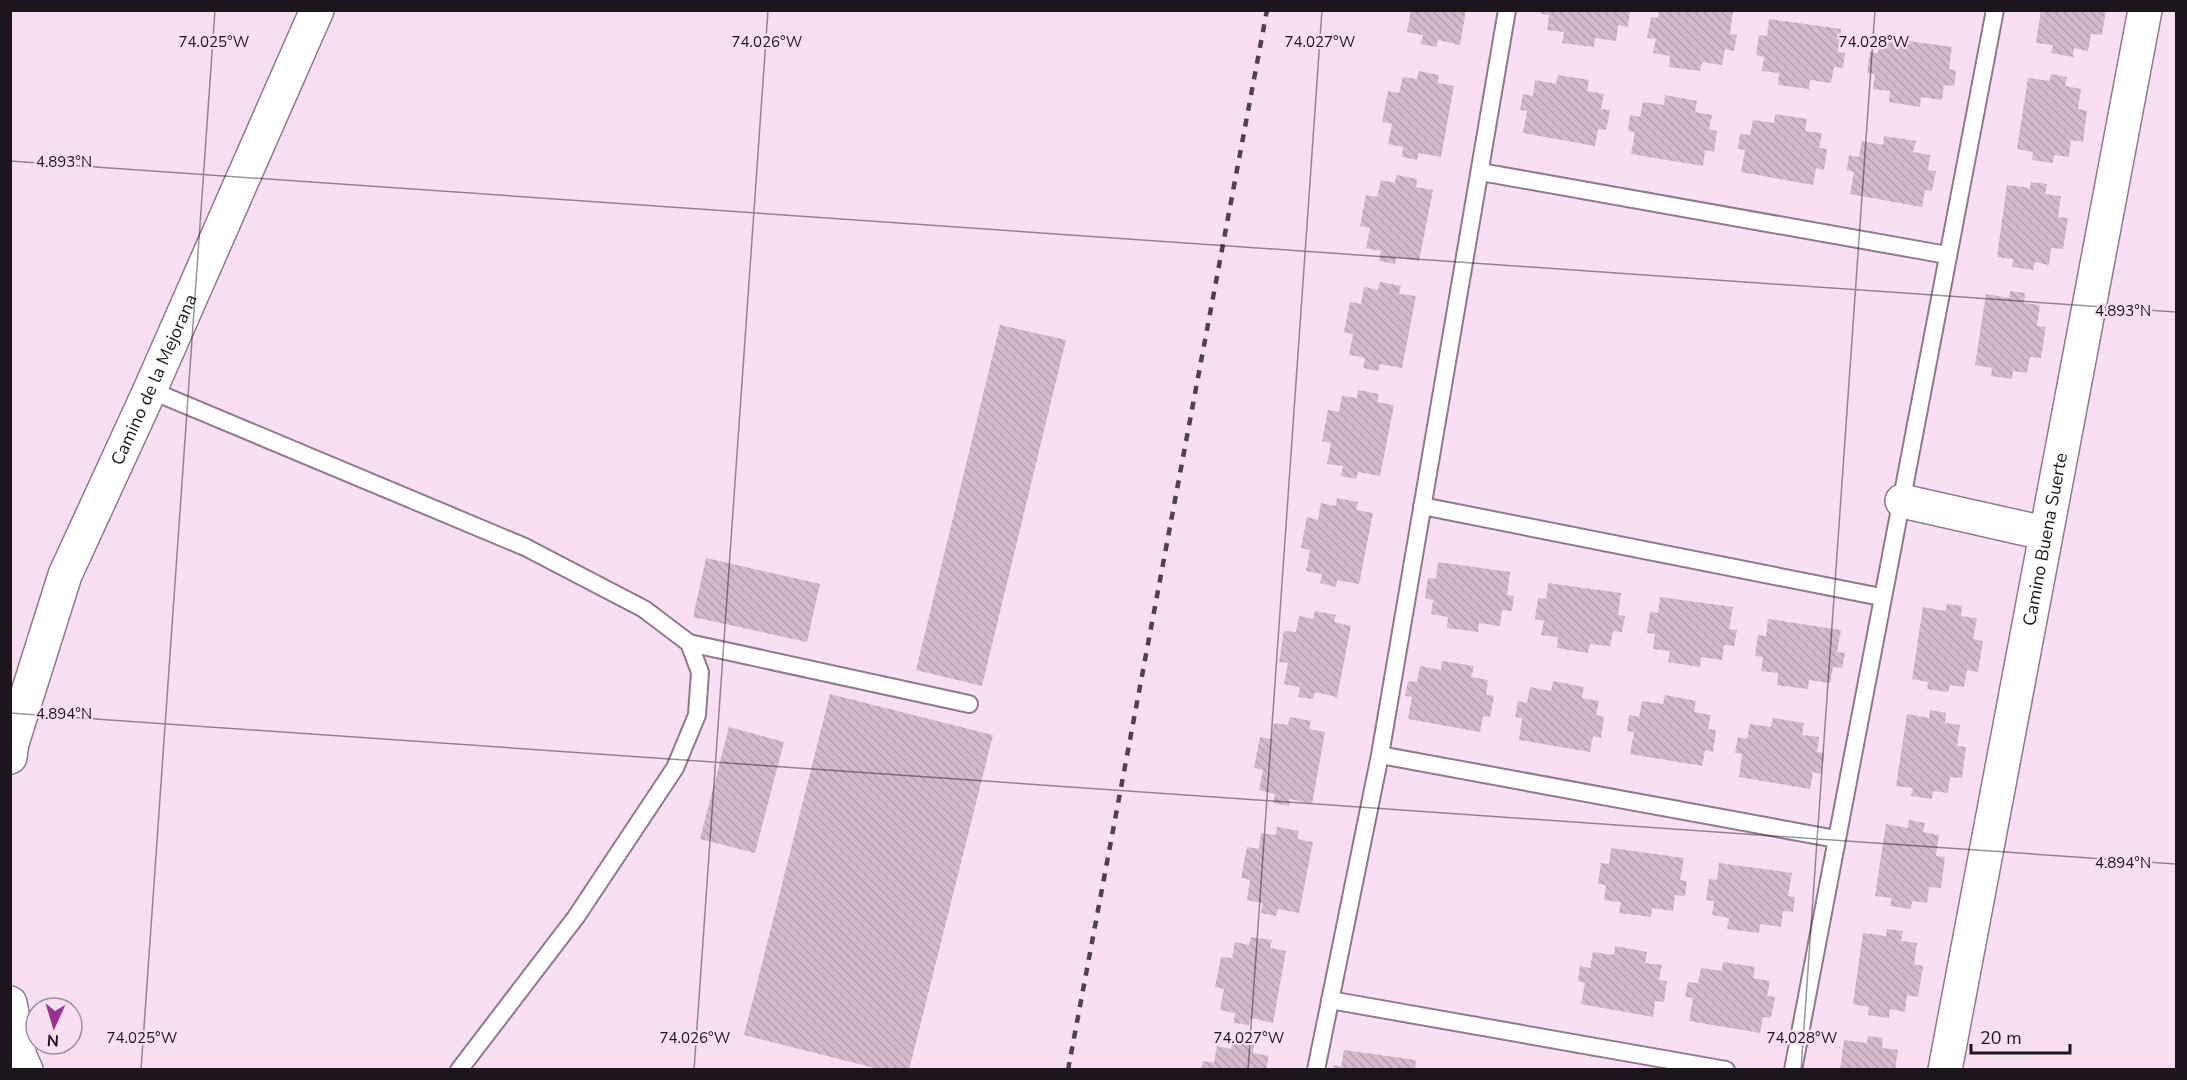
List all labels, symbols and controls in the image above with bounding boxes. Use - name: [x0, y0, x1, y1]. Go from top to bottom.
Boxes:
- text: 74.025°W: [179, 32, 250, 52]
- text: 74.026°W: [732, 32, 803, 52]
- text: 74.027°W: [1285, 32, 1356, 52]
- text: 74.028°W: [1839, 32, 1910, 52]
- text: 4.893°N: [36, 152, 92, 172]
- street label: Camino de la Mejorana: [105, 290, 203, 469]
- text: 4.893°N: [2095, 301, 2151, 321]
- street label: Camino Buena Suerte: [2017, 451, 2073, 628]
- text: 4.894°N: [36, 704, 92, 724]
- text: 4.894°N: [2095, 853, 2151, 873]
- north arrow: [24, 996, 84, 1056]
- scale bar: [1971, 1017, 2070, 1055]
- text: 20 m: [1980, 1026, 2022, 1050]
- text: 74.025°W: [107, 1028, 178, 1048]
- text: 74.026°W: [660, 1028, 731, 1048]
- text: 74.027°W: [1214, 1028, 1285, 1048]
- text: 74.028°W: [1767, 1028, 1838, 1048]
- text: N: [46, 1029, 60, 1051]

